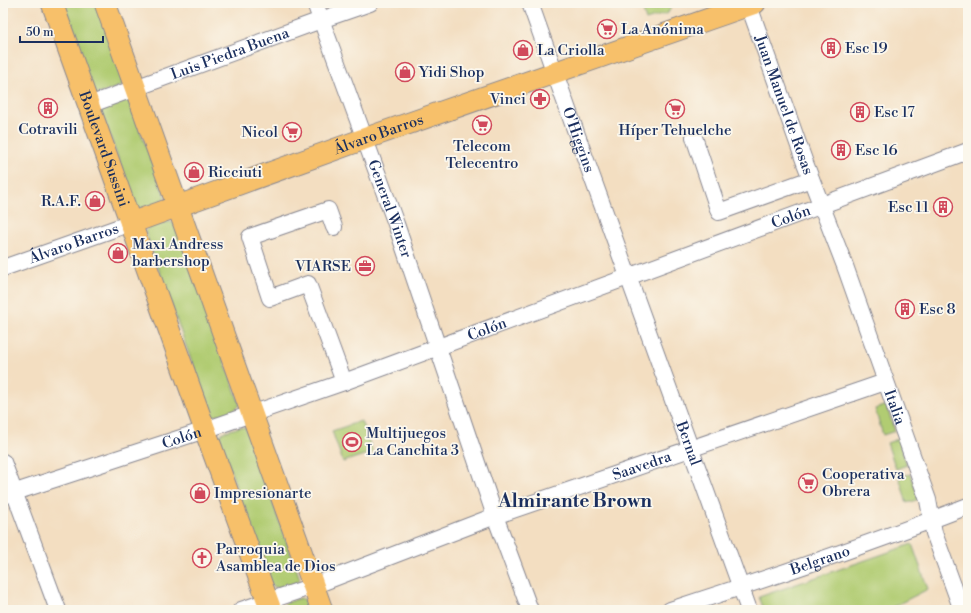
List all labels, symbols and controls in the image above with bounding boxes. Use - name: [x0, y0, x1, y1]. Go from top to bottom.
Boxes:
- scale bar: [20, 18, 103, 44]
- supermarket icon: La Anónima: [596, 18, 618, 40]
- place label: La Anónima: [621, 20, 704, 39]
- street label: Luis Piedra Buena: [168, 23, 292, 84]
- text: 50 m: [26, 25, 54, 40]
- street label: Juan Manuel de Rosas: [750, 32, 818, 177]
- building icon: Esc 19: [820, 37, 842, 59]
- shop icon: La Criolla: [512, 39, 534, 61]
- place label: Esc 19: [845, 39, 888, 58]
- place label: La Criolla: [537, 41, 605, 60]
- shop icon: Yidi Shop: [394, 61, 416, 83]
- place label: Yidi Shop: [418, 63, 484, 82]
- street label: Boulevard Sussini: [74, 88, 133, 210]
- pharmacy icon: Vinci: [529, 88, 551, 110]
- place label: Vinci: [489, 90, 526, 109]
- building icon: Cotravili: [37, 97, 59, 119]
- supermarket icon: Híper Tehuelche: [664, 98, 686, 120]
- building icon: Esc 17: [849, 101, 871, 123]
- place label: Esc 17: [874, 103, 915, 122]
- street label: O'Higgins: [558, 105, 599, 175]
- street label: Álvaro Barros: [330, 110, 426, 159]
- supermarket icon: Telecom Telecentro: [471, 114, 493, 136]
- place label: Cotravili: [18, 120, 78, 139]
- supermarket icon: Nicol: [281, 121, 303, 143]
- place label: Híper Tehuelche: [618, 121, 732, 140]
- place label: Nicol: [241, 123, 279, 142]
- place label: Telecom Telecentro: [446, 137, 518, 173]
- building icon: Esc 16: [830, 139, 852, 161]
- place label: Esc 16: [855, 141, 898, 160]
- street label: General Winter: [363, 157, 416, 261]
- shop icon: Ricciuti: [183, 161, 205, 183]
- place label: Ricciuti: [208, 163, 262, 182]
- shop icon: R.A.F.: [84, 190, 106, 212]
- place label: R.A.F.: [41, 192, 81, 211]
- building icon: Esc 11: [932, 196, 954, 218]
- place label: Esc 11: [888, 198, 930, 217]
- street label: Colón: [769, 201, 813, 233]
- street label: Álvaro Barros: [25, 219, 121, 268]
- place label: Maxi Andress barbershop: [132, 235, 223, 271]
- shop icon: Maxi Andress barbershop: [107, 242, 129, 264]
- office icon: VIARSE: [354, 255, 376, 277]
- place label: VIARSE: [294, 257, 351, 276]
- building icon: Esc 8: [894, 298, 916, 320]
- place label: Esc 8: [919, 300, 956, 319]
- street label: Colón: [465, 314, 510, 346]
- street label: Italia: [880, 387, 910, 428]
- street label: Bernal: [671, 418, 705, 469]
- street label: Colón: [160, 423, 204, 453]
- place label: Multijuegos La Canchita 3: [366, 424, 459, 460]
- sports icon: Multijuegos La Canchita 3: [341, 431, 363, 453]
- street label: Saavedra: [610, 447, 674, 485]
- place label: Cooperativa Obrera: [822, 465, 905, 501]
- supermarket icon: Cooperativa Obrera: [797, 472, 819, 494]
- shop icon: Impresionarte: [189, 482, 211, 504]
- place label: Impresionarte: [214, 484, 312, 503]
- district label: Almirante Brown: [497, 489, 652, 513]
- place label: Parroquia Asamblea de Dios: [215, 540, 336, 576]
- street label: Belgrano: [787, 541, 853, 580]
- church icon: Parroquia Asamblea de Dios: [191, 547, 213, 569]

